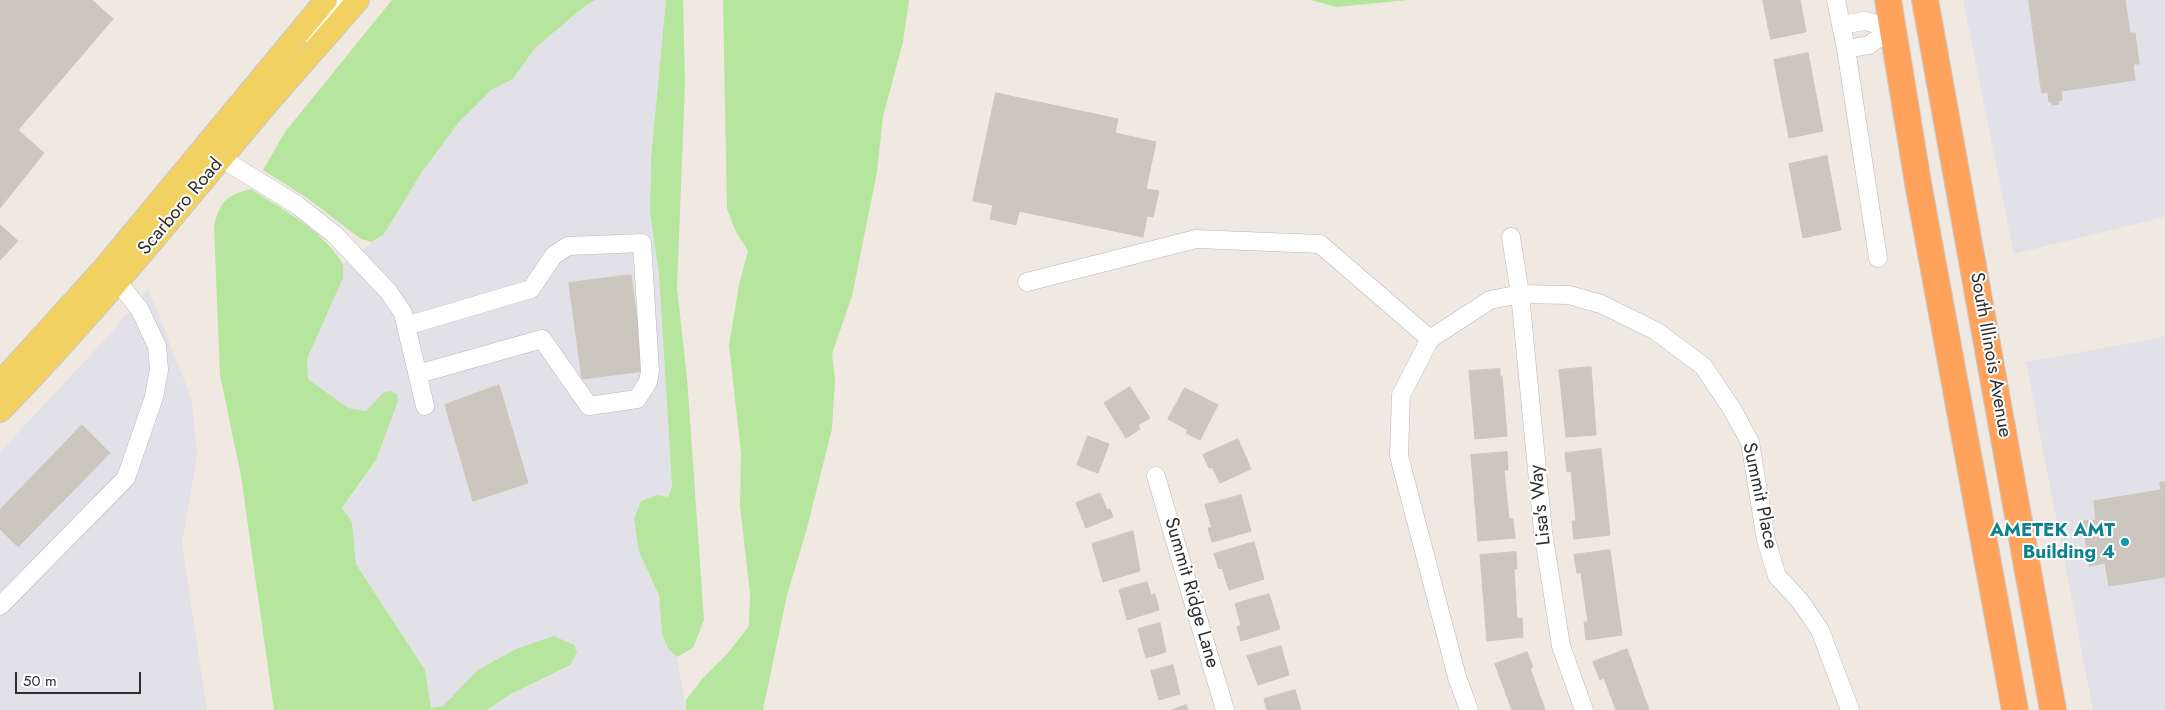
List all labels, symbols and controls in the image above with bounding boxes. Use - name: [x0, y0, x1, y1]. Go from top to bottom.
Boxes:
- street label: Scarboro Road: [134, 154, 228, 260]
- street label: South Illinois Avenue: [1964, 271, 2016, 439]
- street label: Summit Place: [1737, 441, 1781, 551]
- street label: Lisa's Way: [1525, 464, 1557, 546]
- street label: Summit Ridge Lane: [1159, 515, 1223, 671]
- place label: AMETEK AMT Building 4: [1990, 520, 2115, 564]
- marker: AMETEK AMT Building 4: [2119, 536, 2131, 548]
- scale bar: [18, 662, 144, 694]
- text: 50 m: [23, 670, 57, 692]

